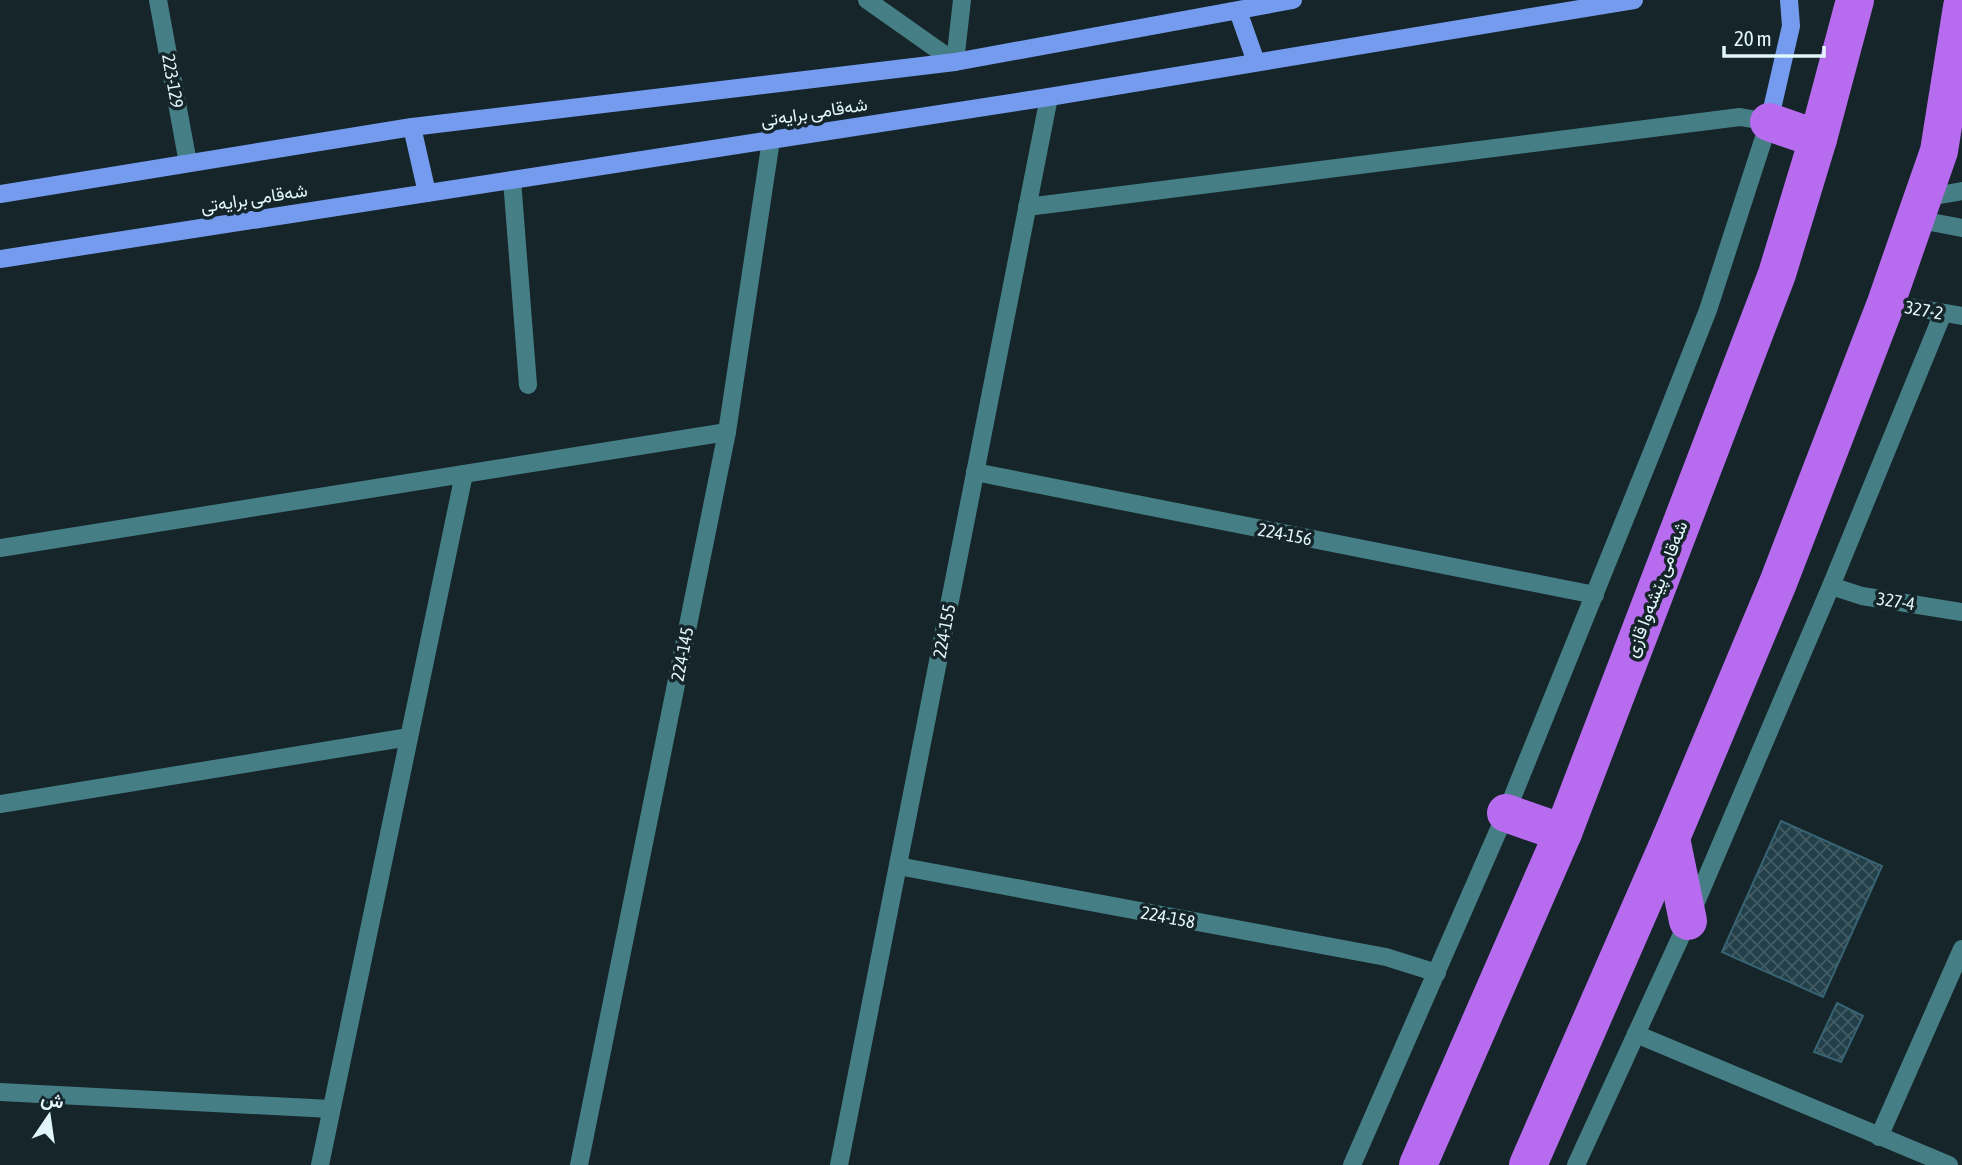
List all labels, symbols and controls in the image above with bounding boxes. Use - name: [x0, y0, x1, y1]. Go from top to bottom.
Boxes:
- scale bar: [1724, 14, 1824, 58]
- text: 20 m: [1734, 26, 1772, 50]
- street label: 223-129: [158, 52, 188, 110]
- street label: شەقامی برایەتی: [759, 93, 869, 132]
- street label: شەقامی برایەتی: [199, 179, 309, 218]
- street label: 327-2: [1903, 296, 1945, 324]
- street label: شەقامی پێشەوا قازی: [1620, 518, 1694, 661]
- street label: 224-156: [1256, 519, 1314, 549]
- street label: 327-4: [1875, 588, 1917, 614]
- street label: 224-155: [929, 602, 959, 660]
- street label: 224-145: [667, 625, 697, 683]
- street label: 224-158: [1139, 902, 1197, 932]
- north arrow: [14, 1081, 84, 1151]
- text: ش: [39, 1086, 67, 1114]

